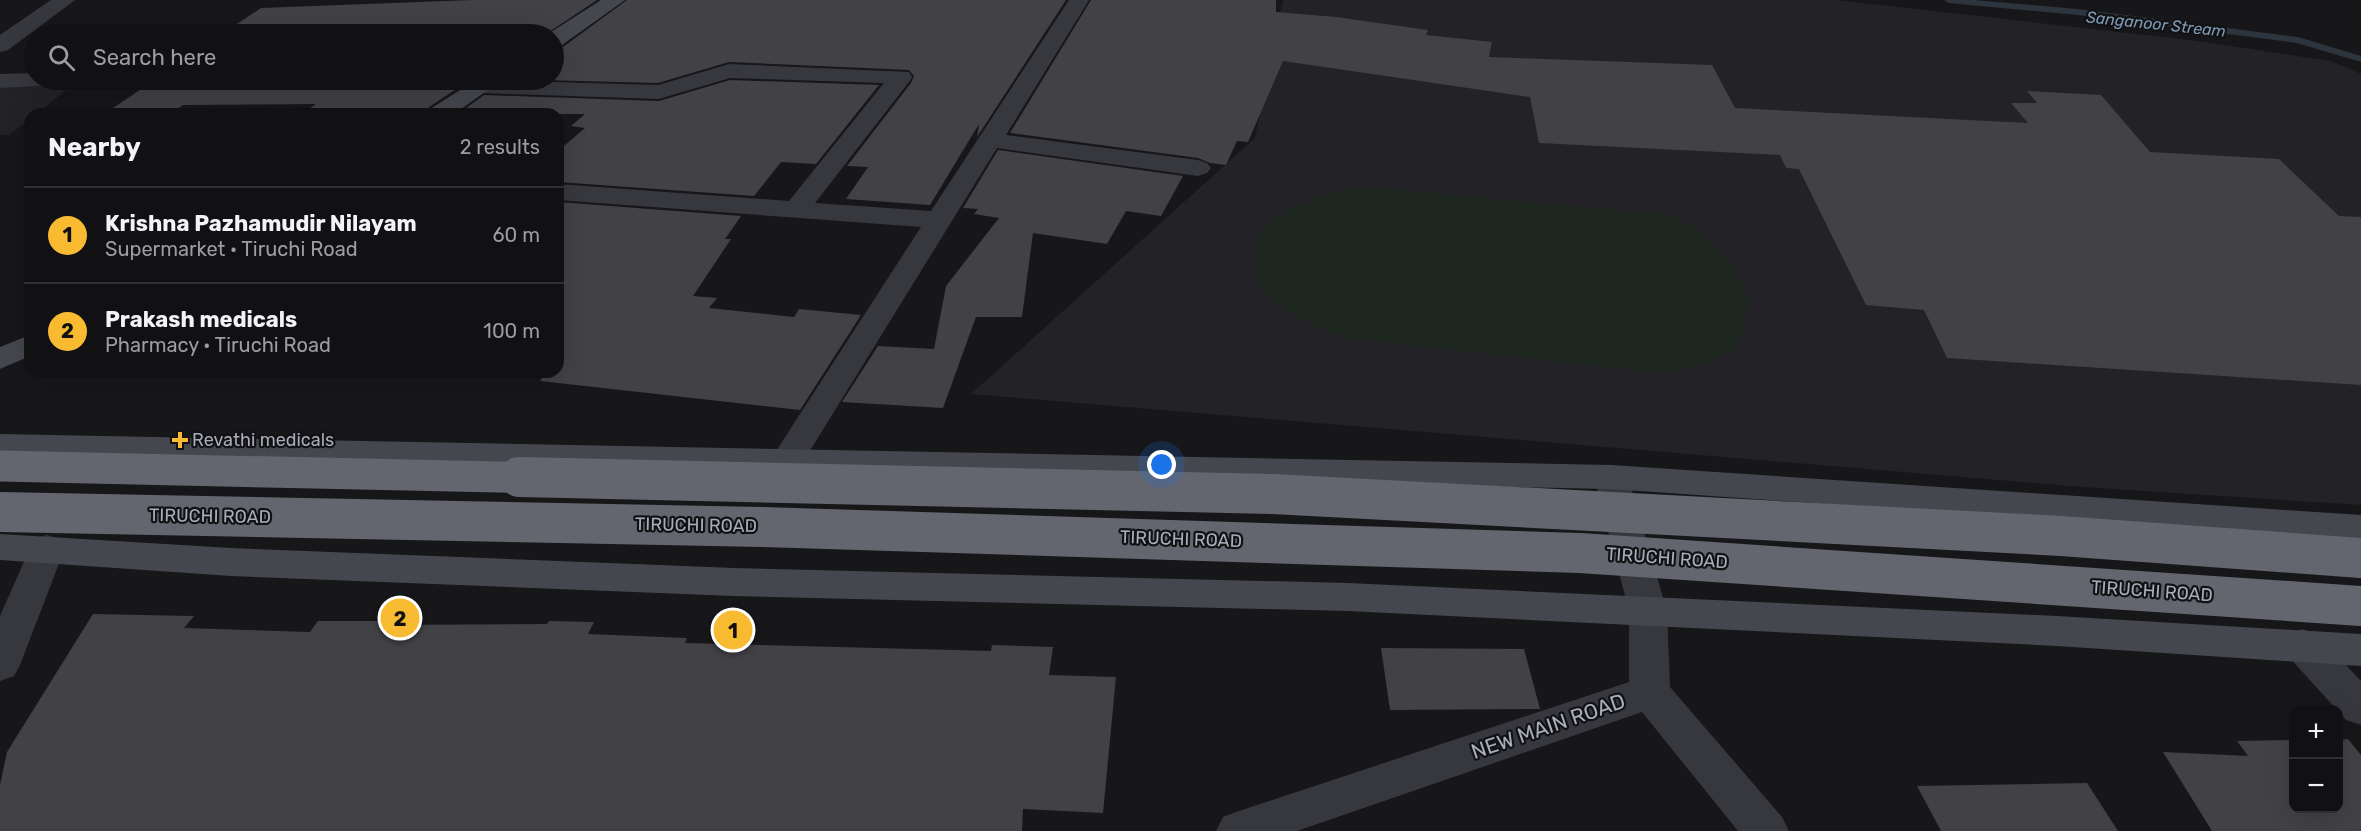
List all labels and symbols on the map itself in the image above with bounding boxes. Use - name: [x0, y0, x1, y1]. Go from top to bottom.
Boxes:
- water label: Sanganoor Stream: [2085, 7, 2227, 41]
- place label: Revathi medicals: [192, 429, 334, 451]
- marker: Revathi medicals: [173, 433, 187, 447]
- your location: [1147, 450, 1176, 479]
- street label: TIRUCHI ROAD: [149, 504, 271, 528]
- street label: TIRUCHI ROAD: [635, 513, 757, 537]
- street label: TIRUCHI ROAD: [1120, 526, 1242, 552]
- street label: TIRUCHI ROAD: [1605, 543, 1729, 573]
- street label: TIRUCHI ROAD: [2090, 576, 2214, 606]
- pin: 2: [380, 596, 420, 640]
- pin: 1: [714, 608, 752, 652]
- street label: NEW MAIN ROAD: [1468, 688, 1628, 764]

